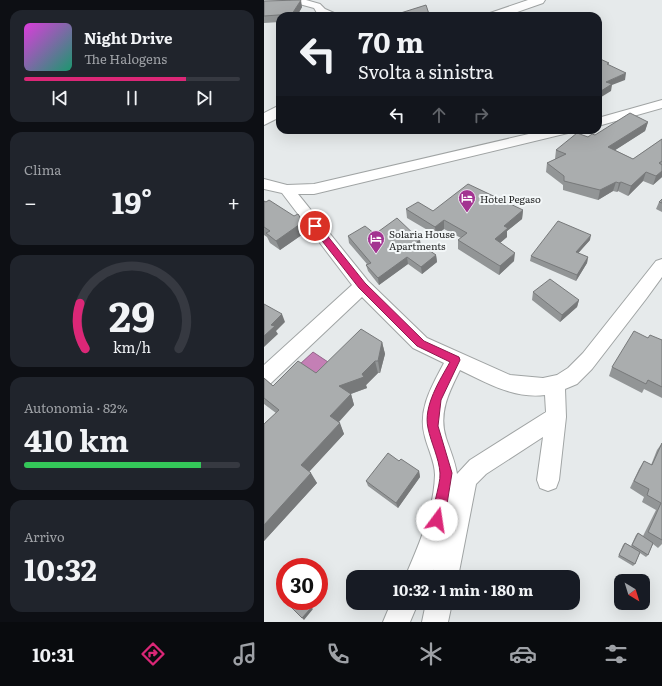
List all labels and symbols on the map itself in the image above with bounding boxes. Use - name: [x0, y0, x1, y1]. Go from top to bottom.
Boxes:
- hotel icon: Hotel Pegaso: [457, 188, 477, 213]
- place label: Hotel Pegaso: [480, 191, 541, 206]
- pin: [298, 209, 332, 243]
- place label: Solaria House Apartments: [389, 226, 455, 253]
- hotel icon: Solaria House Apartments: [366, 229, 386, 254]
- position arrow: [416, 499, 458, 541]
- speed limit sign: 30: [276, 558, 328, 610]
- north arrow: [614, 574, 650, 610]

